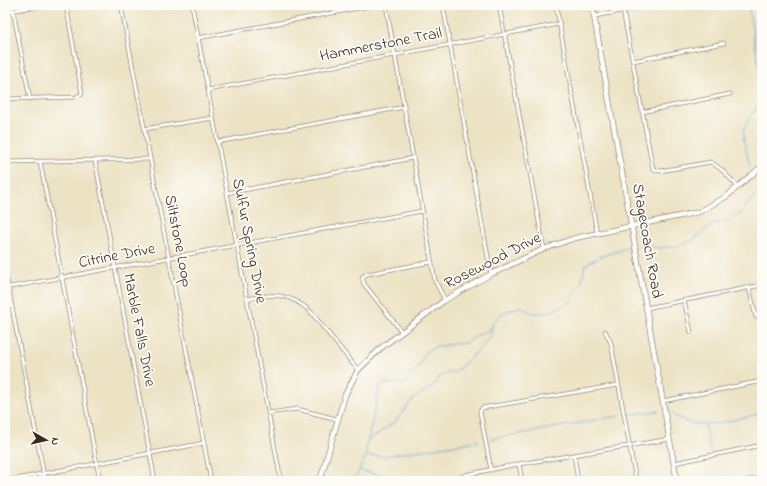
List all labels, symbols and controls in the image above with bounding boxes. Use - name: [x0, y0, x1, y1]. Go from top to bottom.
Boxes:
- street label: Hammerstone Trail: [318, 21, 445, 69]
- street label: Sulfur Spring Drive: [225, 176, 273, 306]
- street label: Stagecoach Road: [625, 182, 669, 300]
- street label: Siltstone Loop: [157, 193, 199, 289]
- street label: Rosewood Drive: [440, 226, 546, 296]
- street label: Citrine Drive: [77, 237, 158, 275]
- street label: Marble Falls Drive: [116, 271, 162, 390]
- north arrow: [26, 420, 66, 460]
- text: N: [46, 436, 63, 446]

